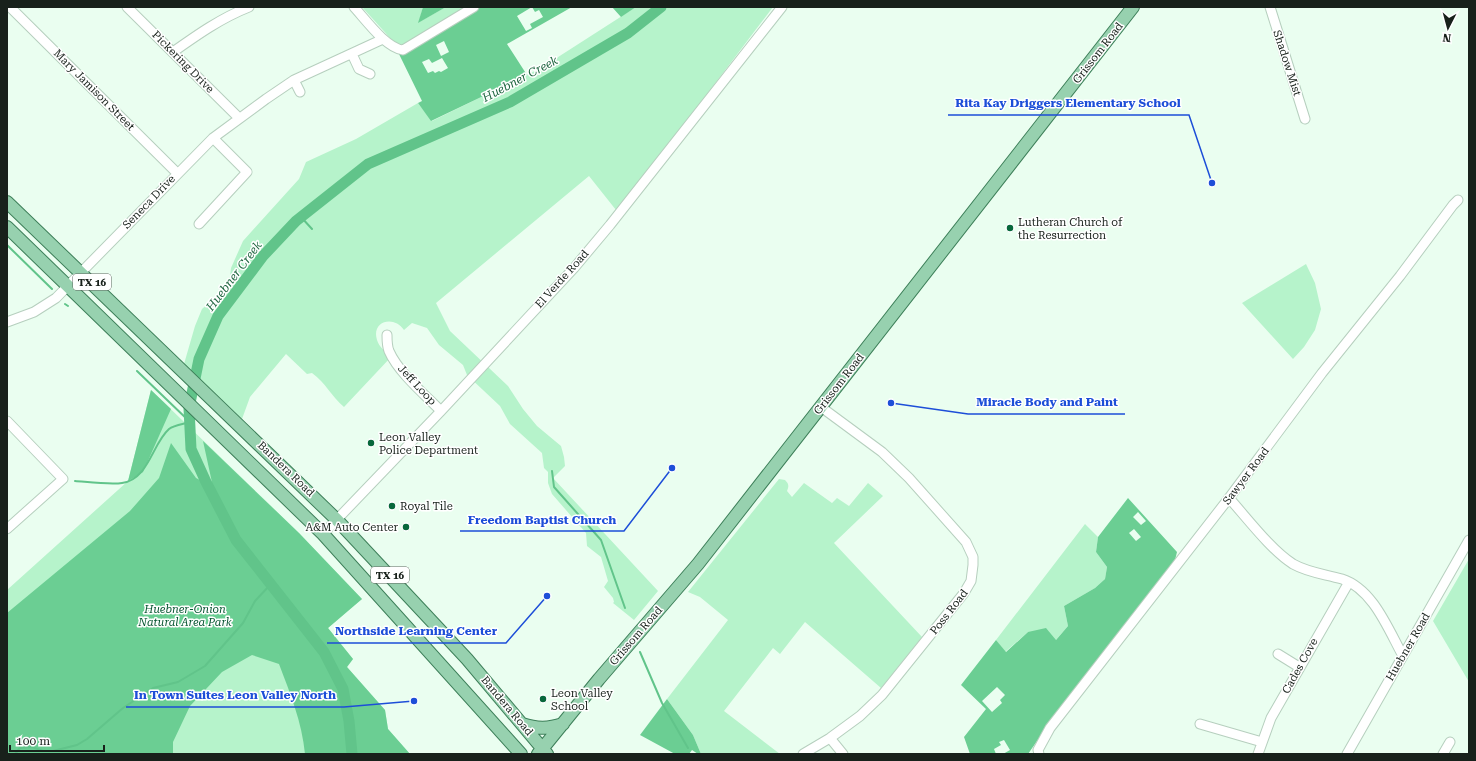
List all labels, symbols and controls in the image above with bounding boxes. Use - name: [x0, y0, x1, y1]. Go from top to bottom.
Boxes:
- north arrow: [1428, 8, 1468, 48]
- street label: Grissom Road: [1070, 20, 1126, 86]
- street label: Pickering Drive: [149, 28, 217, 96]
- street label: Shadow Mist: [1270, 28, 1304, 98]
- text: N: [1442, 30, 1452, 44]
- street label: Mary Jamison Street: [51, 47, 137, 133]
- water label: Huebner Creek: [479, 53, 561, 105]
- callout: Rita Kay Driggers Elementary School: [948, 91, 1189, 115]
- text: Rita Kay Driggers Elementary School: [955, 96, 1181, 110]
- street label: Seneca Drive: [120, 172, 178, 232]
- place label: Lutheran Church of the Resurrection: [1018, 216, 1123, 242]
- marker: Lutheran Church of the Resurrection: [1005, 223, 1015, 233]
- water label: Huebner Creek: [203, 238, 265, 314]
- street label: El Verde Road: [533, 247, 591, 311]
- road number: TX 16: [73, 274, 111, 290]
- street label: Grissom Road: [811, 351, 867, 417]
- street label: Jeff Loop: [395, 362, 439, 408]
- callout: Miracle Body and Paint: [968, 390, 1125, 414]
- text: Miracle Body and Paint: [976, 395, 1118, 409]
- place label: Leon Valley Police Department: [379, 431, 478, 457]
- marker: Leon Valley Police Department: [366, 438, 376, 448]
- street label: Bandera Road: [255, 439, 317, 499]
- street label: Sawyer Road: [1220, 445, 1272, 507]
- place label: Royal Tile: [400, 500, 453, 513]
- marker: Royal Tile: [387, 501, 397, 511]
- callout: Freedom Baptist Church: [460, 507, 624, 531]
- text: Freedom Baptist Church: [468, 513, 616, 527]
- place label: A&M Auto Center: [305, 521, 398, 534]
- marker: A&M Auto Center: [401, 522, 411, 532]
- road number: TX 16: [371, 567, 409, 583]
- street label: Poss Road: [927, 587, 971, 637]
- park label: Huebner-Onion Natural Area Park: [137, 603, 232, 629]
- street label: Grissom Road: [607, 604, 665, 668]
- street label: Huebner Road: [1383, 611, 1433, 683]
- callout: Northside Learning Center: [327, 619, 506, 643]
- text: Northside Learning Center: [335, 624, 498, 638]
- street label: Cades Cove: [1279, 636, 1321, 696]
- street label: Bandera Road: [478, 674, 536, 738]
- callout: In Town Suites Leon Valley North: [126, 683, 344, 707]
- place label: Leon Valley School: [551, 687, 613, 713]
- text: In Town Suites Leon Valley North: [134, 688, 336, 702]
- marker: Leon Valley School: [538, 694, 548, 704]
- scale bar: [10, 727, 104, 753]
- text: 100 m: [16, 734, 50, 748]

